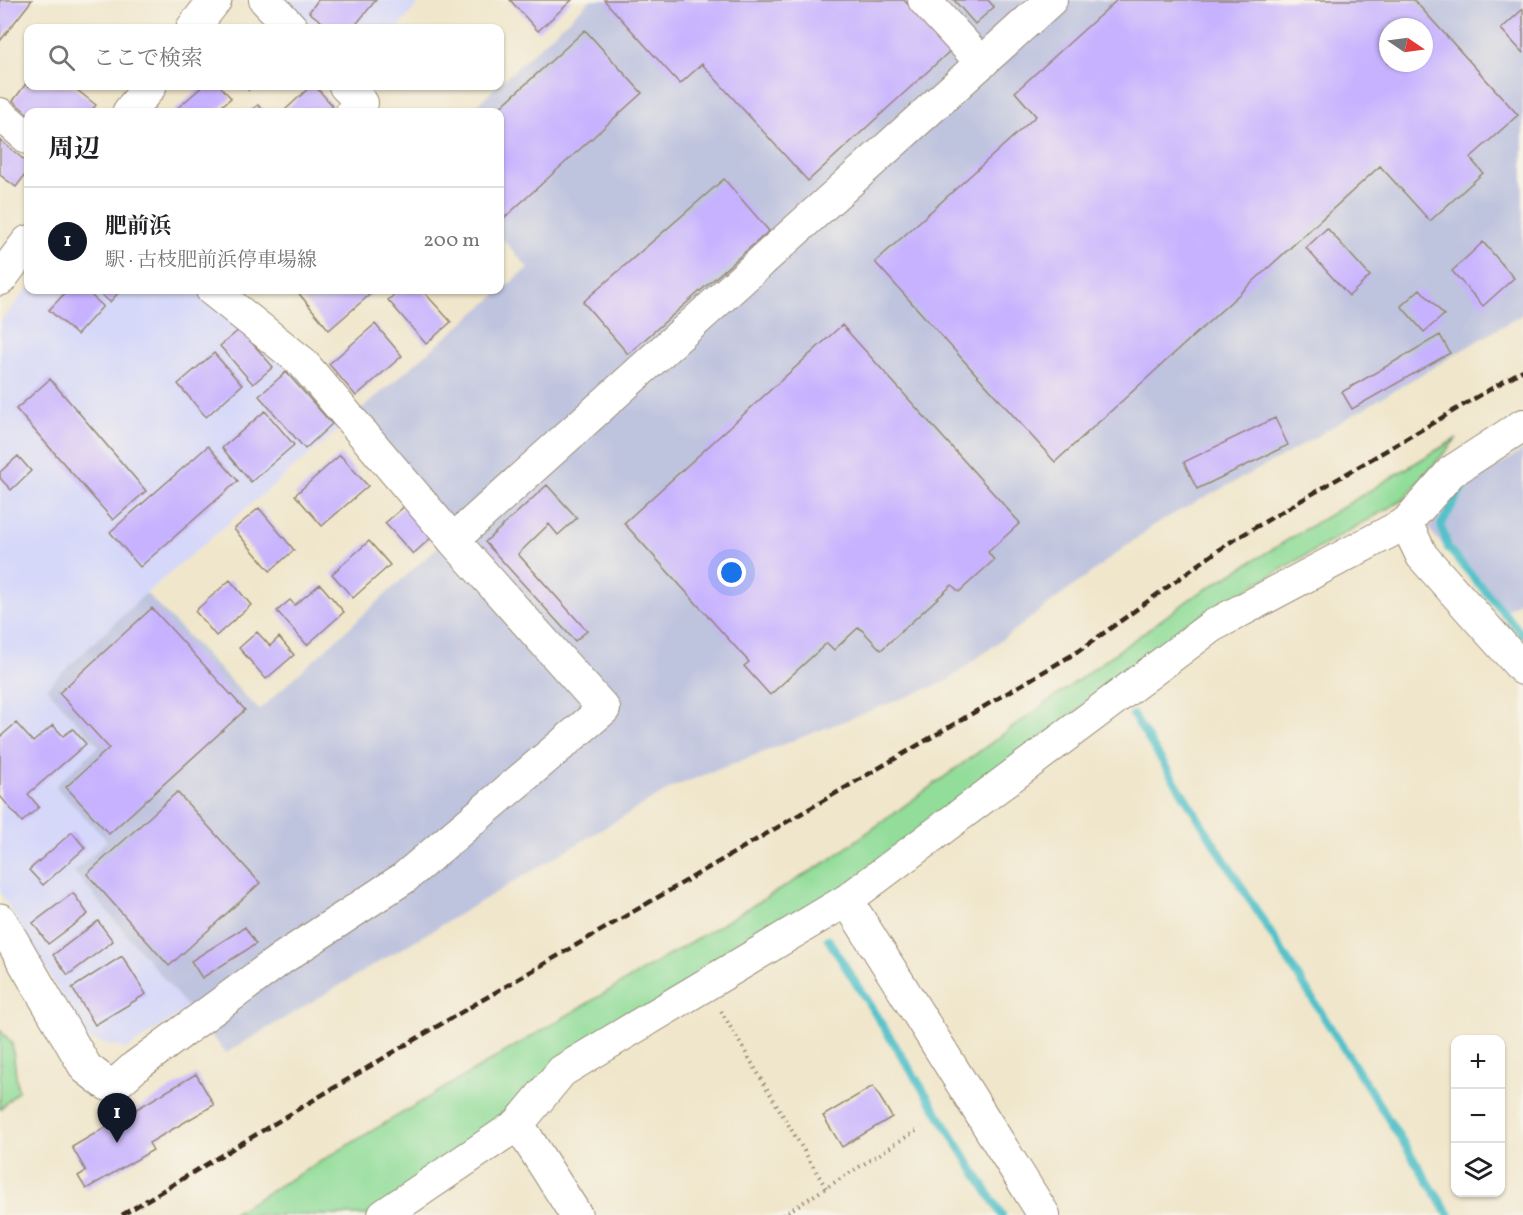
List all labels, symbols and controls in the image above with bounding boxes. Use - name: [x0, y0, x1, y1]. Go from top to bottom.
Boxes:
- north arrow: [1379, 18, 1433, 72]
- search box: [24, 24, 504, 90]
- icon: search: [45, 41, 78, 74]
- text: ここで検索: [93, 44, 203, 75]
- text: 周辺: [48, 132, 100, 168]
- text: 肥前浜: [105, 212, 171, 243]
- text: 1: [63, 227, 72, 255]
- text: 200 m: [423, 227, 480, 255]
- text: 駅 · 古枝肥前浜停車場線: [105, 247, 317, 275]
- your location: [717, 558, 746, 587]
- map controls: [1451, 1035, 1505, 1197]
- button: +: [1451, 1035, 1505, 1089]
- button: −: [1451, 1089, 1505, 1143]
- pin: 1: [98, 1094, 136, 1143]
- button: layers: [1451, 1143, 1505, 1197]

